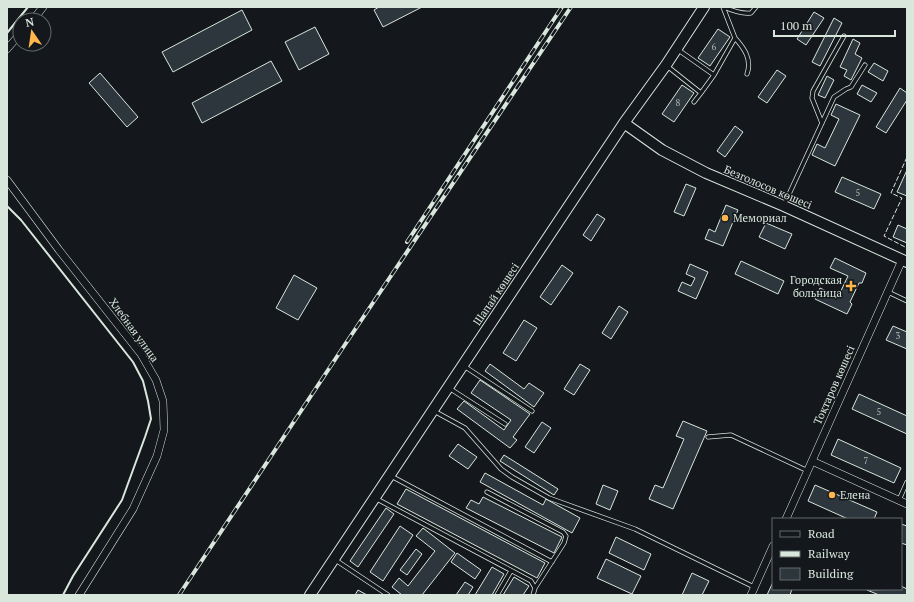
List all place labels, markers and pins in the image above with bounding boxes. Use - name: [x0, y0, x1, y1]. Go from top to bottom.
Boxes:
- place label: Мемориал: [733, 211, 787, 225]
- marker: Мемориал: [720, 213, 730, 223]
- place label: Городская больница: [790, 273, 842, 300]
- marker: Городская больница: [845, 280, 857, 292]
- place label: Елена: [840, 488, 871, 502]
- marker: Елена: [827, 490, 837, 500]

